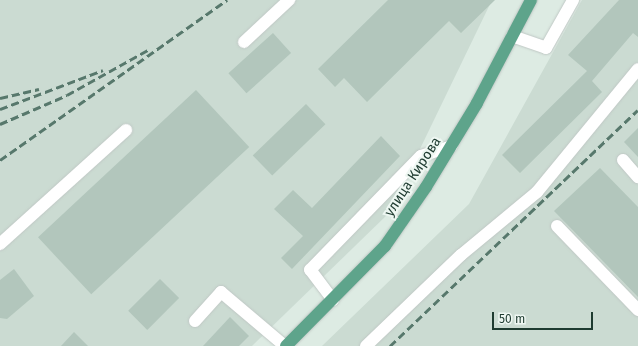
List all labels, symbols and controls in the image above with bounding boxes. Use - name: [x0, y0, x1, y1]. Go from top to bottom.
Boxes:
- street label: улица Кирова: [381, 134, 445, 220]
- scale bar: [494, 304, 595, 330]
- text: 50 m: [499, 312, 525, 326]

